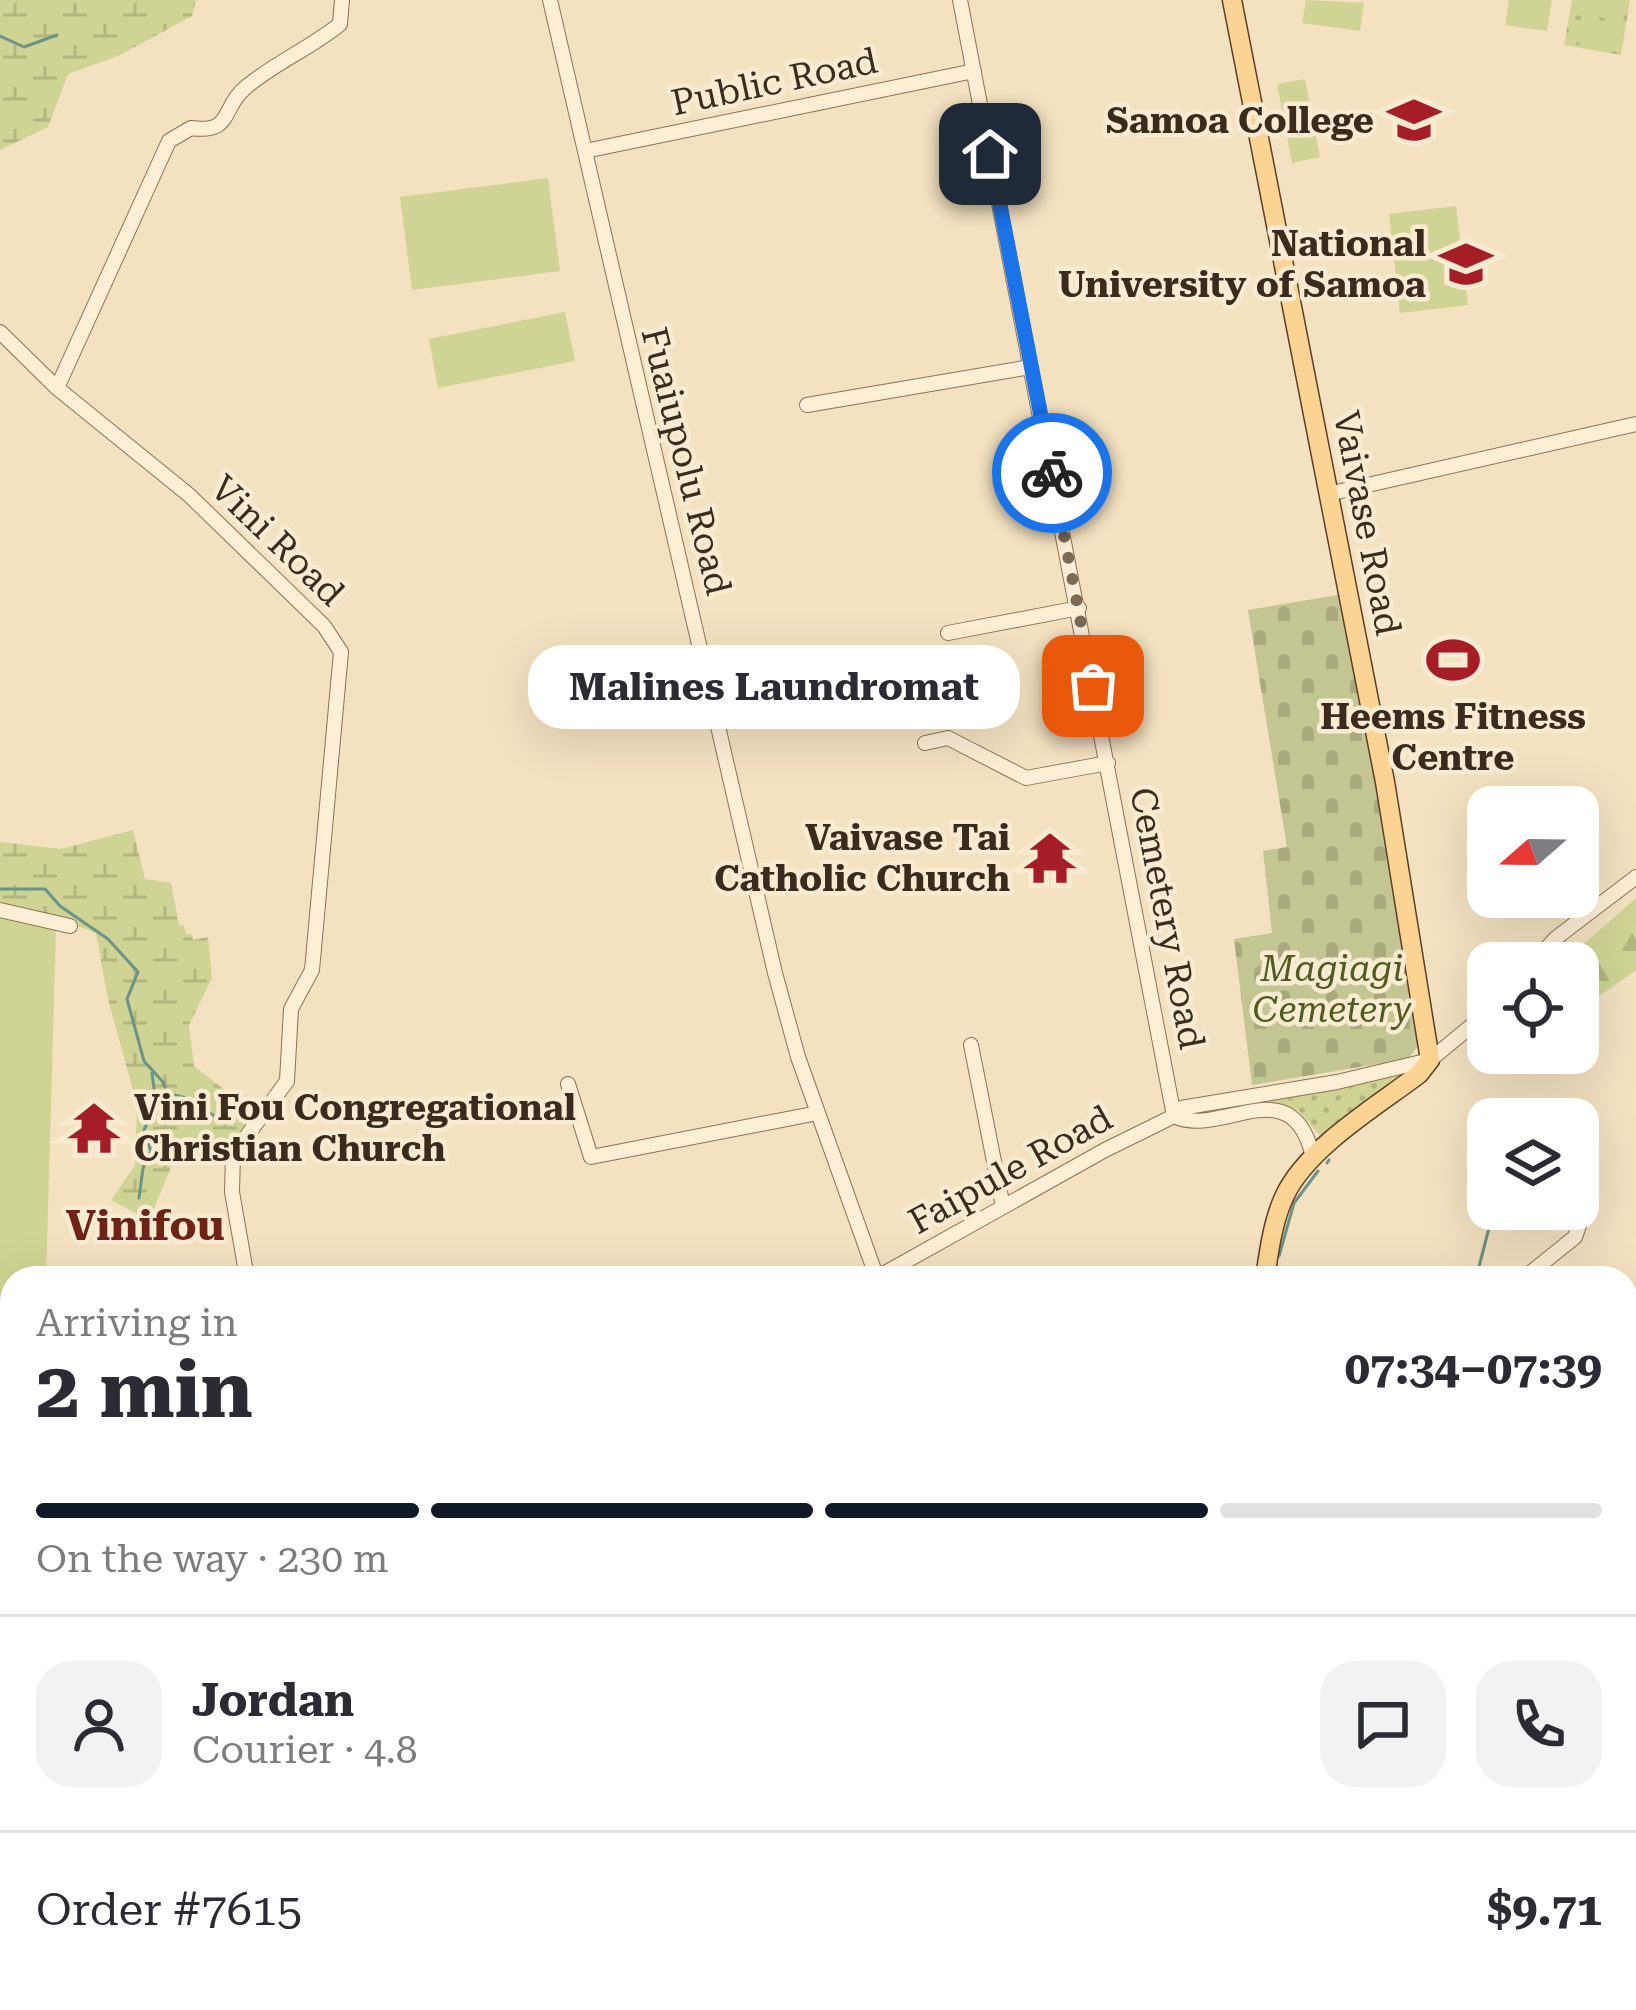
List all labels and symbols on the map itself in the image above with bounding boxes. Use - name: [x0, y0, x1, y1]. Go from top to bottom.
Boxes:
- street label: Public Road: [667, 40, 881, 124]
- school or university icon: Samoa College: [1385, 91, 1443, 149]
- place label: Samoa College: [1106, 100, 1374, 142]
- pin: [939, 103, 1041, 205]
- place label: National University of Samoa: [1058, 223, 1426, 306]
- school or university icon: National University of Samoa: [1437, 235, 1495, 293]
- street label: Fuaiupolu Road: [632, 323, 740, 599]
- street label: Vaivase Road: [1325, 407, 1409, 639]
- courier: [992, 413, 1112, 533]
- street label: Vini Road: [202, 467, 353, 614]
- sports icon: Heems Fitness Centre: [1424, 631, 1482, 689]
- pin: [1042, 635, 1144, 737]
- callout: Malines Laundromat: [529, 644, 1021, 728]
- place label: Heems Fitness Centre: [1320, 696, 1586, 779]
- street label: Cemetery Road: [1121, 784, 1213, 1053]
- north arrow: [1467, 786, 1599, 918]
- place label: Vaivase Tai Catholic Church: [714, 817, 1010, 900]
- temple icon: Vaivase Tai Catholic Church: [1021, 829, 1079, 887]
- park label: Magiagi Cemetery: [1252, 948, 1412, 1031]
- place label: Vini Fou Congregational Christian Church: [134, 1087, 576, 1170]
- street label: Faipule Road: [902, 1097, 1119, 1243]
- temple icon: Vini Fou Congregational Christian Church: [65, 1099, 123, 1157]
- district label: Vinifou: [66, 1201, 224, 1250]

